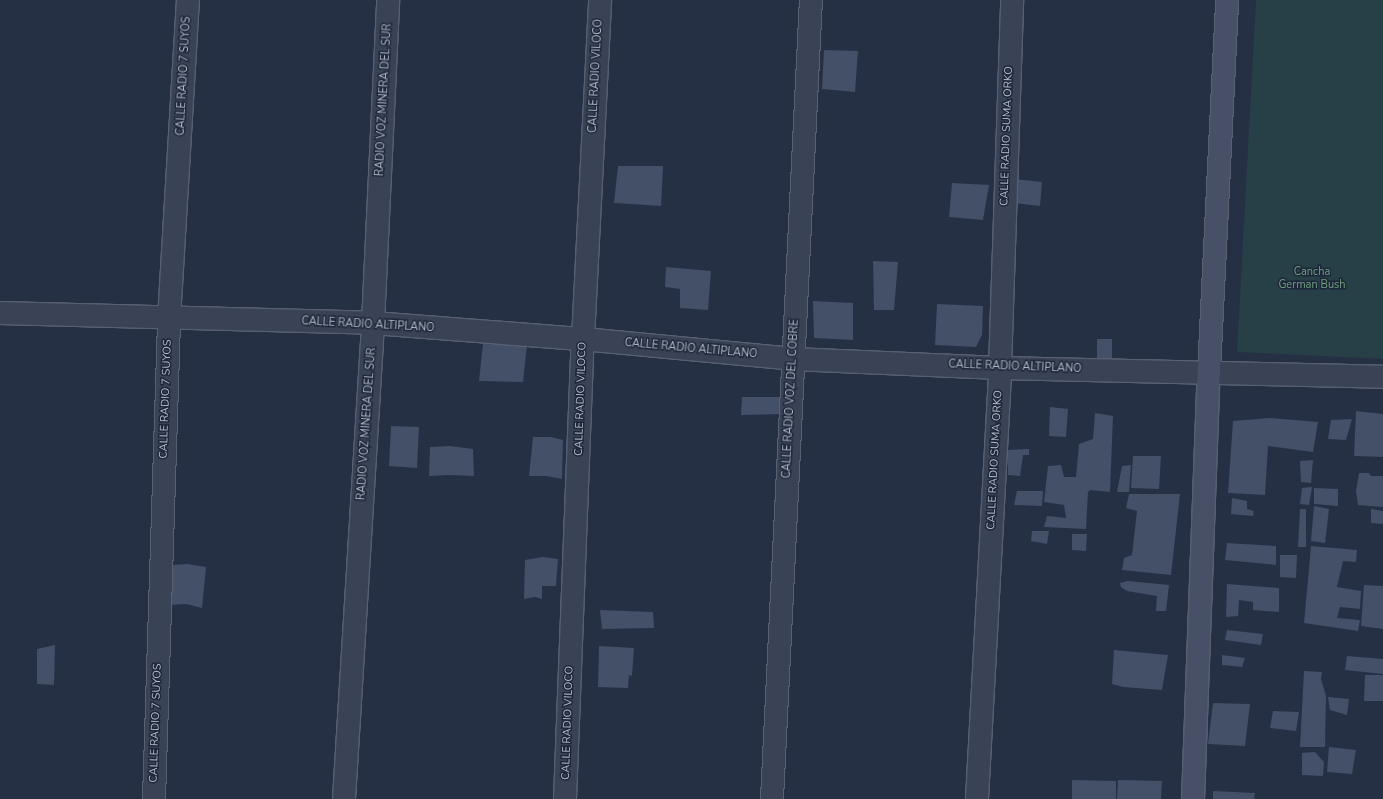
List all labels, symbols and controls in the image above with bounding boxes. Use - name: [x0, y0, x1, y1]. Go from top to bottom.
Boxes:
- street label: CALLE RADIO 7 SUYOS: [174, 16, 194, 136]
- street label: CALLE RADIO VILOCO: [586, 19, 606, 133]
- street label: RADIO VOZ MINERA DEL SUR: [373, 23, 395, 177]
- street label: CALLE RADIO SUMA ORKO: [998, 66, 1016, 206]
- park label: Cancha German Bush: [1278, 266, 1346, 292]
- street label: CALLE RADIO ALTIPLANO: [301, 315, 435, 335]
- street label: CALLE RADIO VOZ DEL COBRE: [780, 319, 802, 479]
- street label: CALLE RADIO ALTIPLANO: [624, 337, 758, 361]
- street label: CALLE RADIO 7 SUYOS: [157, 339, 175, 459]
- street label: CALLE RADIO VILOCO: [572, 342, 590, 456]
- street label: RADIO VOZ MINERA DEL SUR: [355, 347, 379, 501]
- street label: CALLE RADIO ALTIPLANO: [948, 358, 1082, 376]
- street label: CALLE RADIO SUMA ORKO: [985, 390, 1005, 530]
- street label: CALLE RADIO 7 SUYOS: [147, 663, 165, 783]
- street label: CALLE RADIO VILOCO: [559, 666, 577, 780]

